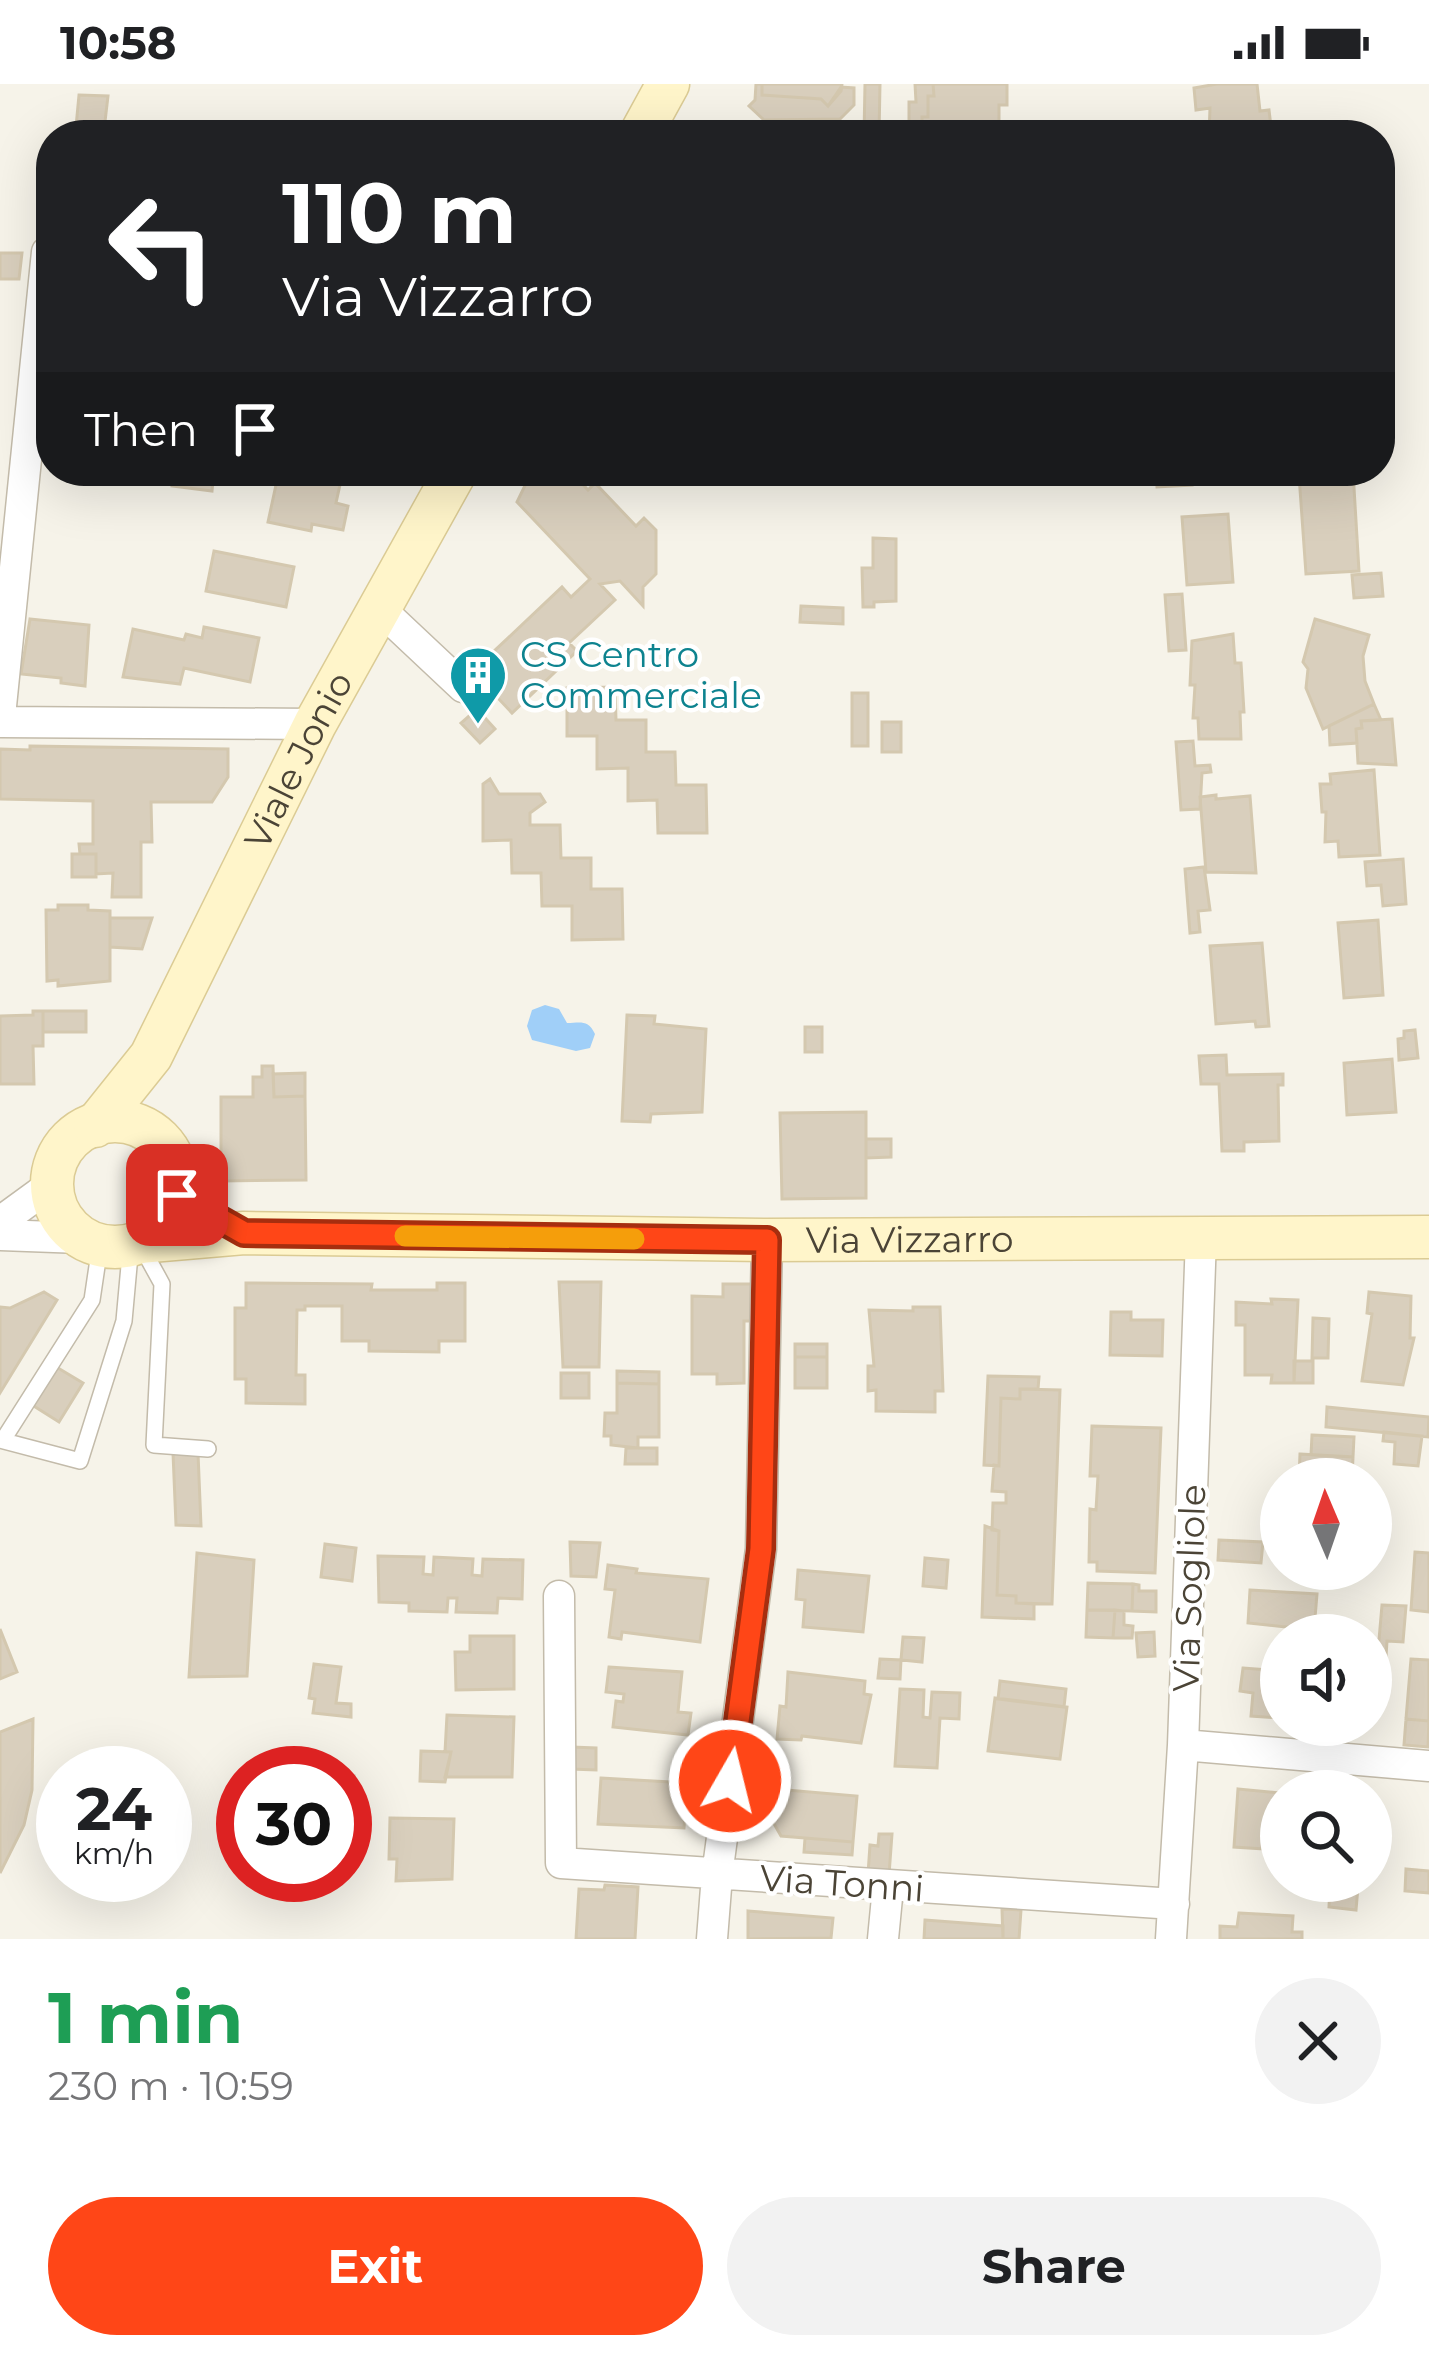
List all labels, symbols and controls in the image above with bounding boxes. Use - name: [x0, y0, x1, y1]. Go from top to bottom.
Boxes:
- text: 10:58: [60, 15, 176, 70]
- text: 110 m: [282, 162, 517, 264]
- icon: left: [84, 168, 240, 324]
- text: Via Vizzarro: [282, 264, 594, 330]
- icon: arrive: [222, 396, 288, 462]
- text: Then: [84, 402, 198, 457]
- place label: CS Centro Commerciale: [520, 632, 762, 717]
- building icon: CS Centro Commerciale: [447, 644, 509, 726]
- street label: Viale Jonio: [235, 664, 362, 856]
- pin: [126, 1144, 228, 1246]
- icon: arrive: [144, 1162, 210, 1228]
- street label: Via Vizzarro: [806, 1217, 1014, 1262]
- north arrow: [1260, 1458, 1392, 1590]
- map controls: [1260, 1458, 1392, 1902]
- street label: Via Sogliole: [1163, 1483, 1215, 1693]
- button: sound: [1260, 1614, 1392, 1746]
- position arrow: [667, 1718, 793, 1844]
- speed limit sign: 30: [216, 1746, 372, 1902]
- button: search: [1260, 1770, 1392, 1902]
- text: 24: [76, 1772, 152, 1845]
- text: km/h: [74, 1835, 154, 1872]
- street label: Via Tonni: [758, 1855, 926, 1911]
- text: 1 min: [48, 1973, 244, 2061]
- button: close: [1255, 1978, 1381, 2104]
- text: 230 m · 10:59: [48, 2062, 294, 2110]
- button: Exit: [48, 2197, 703, 2335]
- button: Share: [727, 2197, 1381, 2335]

